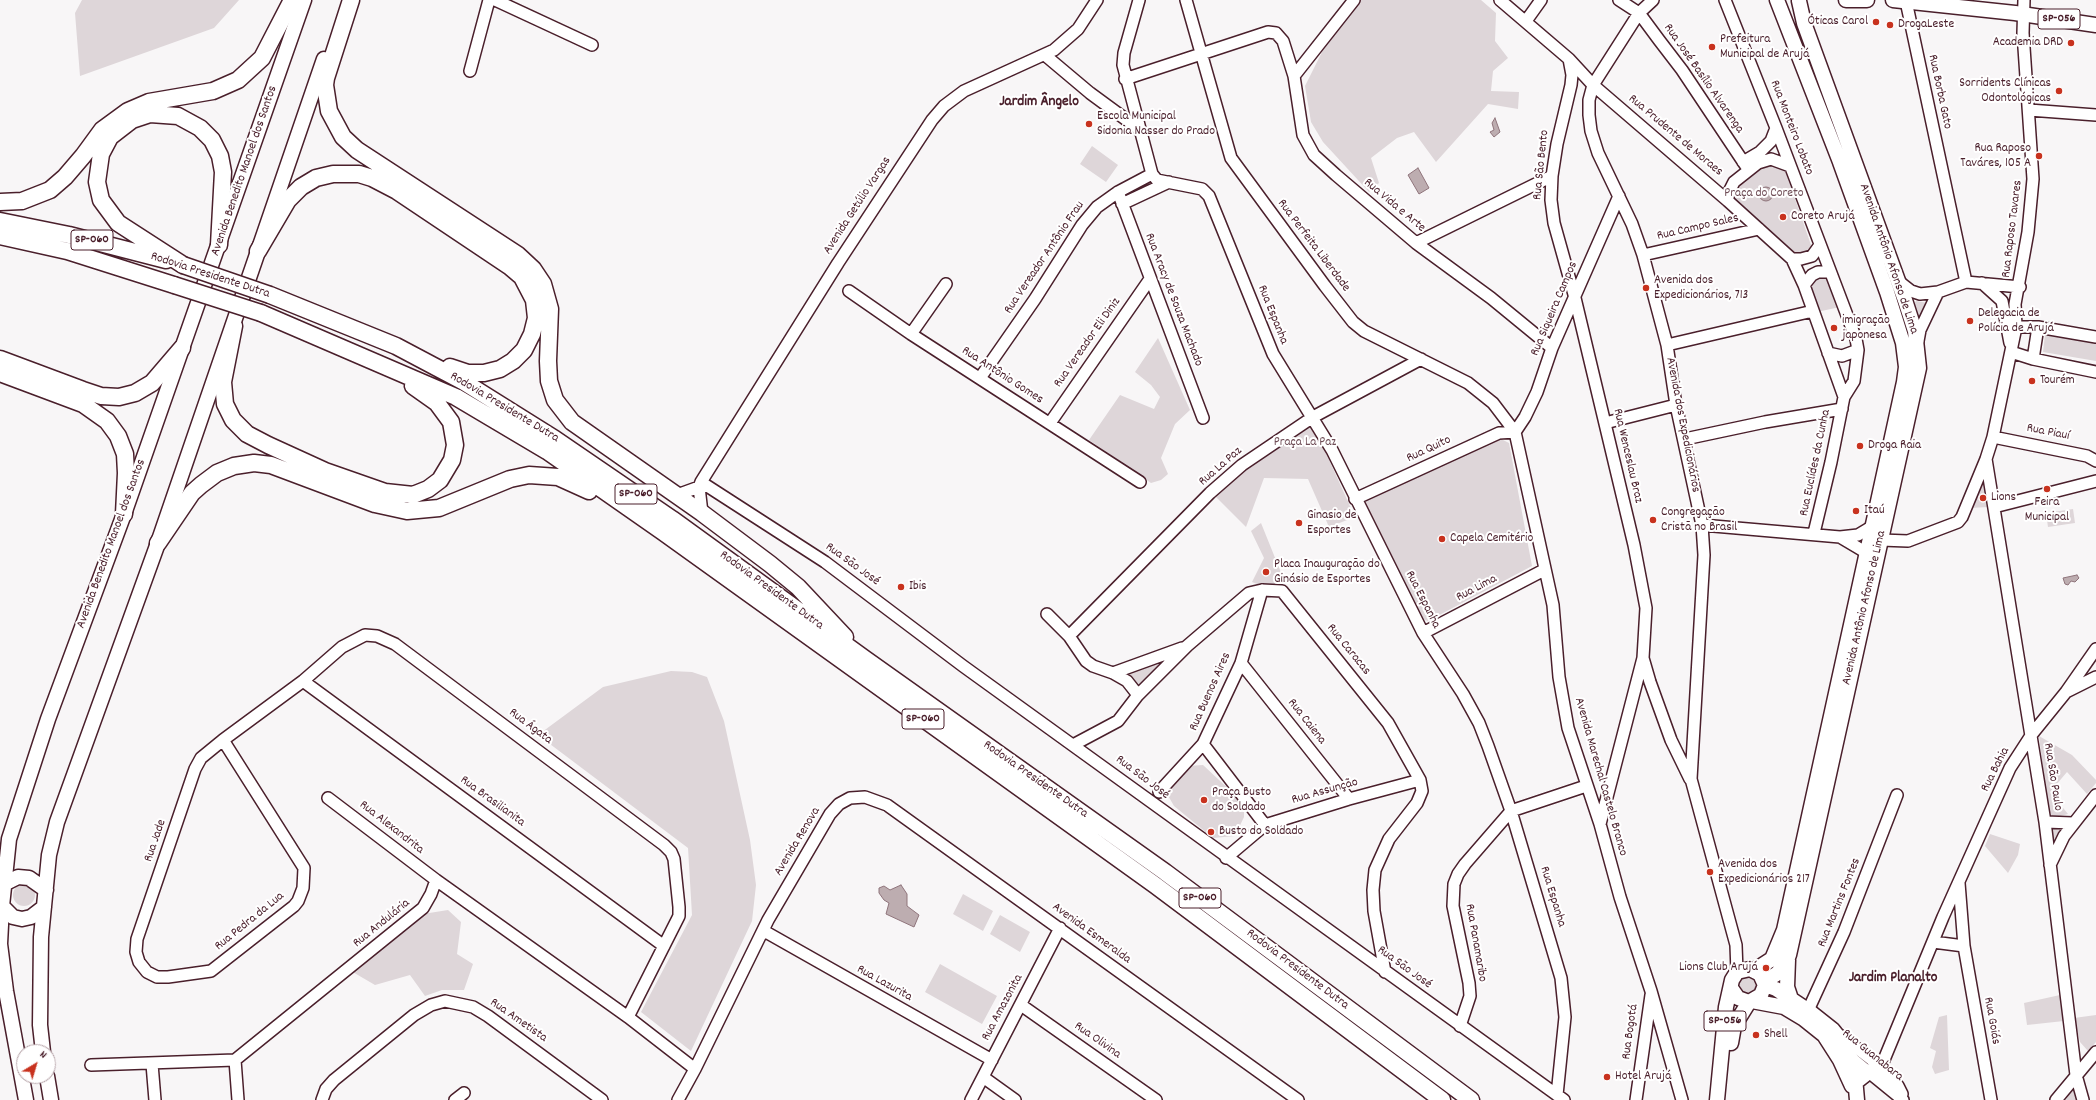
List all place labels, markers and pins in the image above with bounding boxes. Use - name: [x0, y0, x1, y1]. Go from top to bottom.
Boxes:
- place label: Óticas Carol: [1808, 14, 1868, 30]
- marker: Óticas Carol: [1871, 17, 1881, 27]
- place label: DrogaLeste: [1898, 17, 1954, 33]
- marker: DrogaLeste: [1885, 20, 1895, 30]
- place label: Prefeitura Municipal de Arujá: [1720, 32, 1810, 63]
- place label: Academia DRD: [1993, 35, 2063, 51]
- marker: Academia DRD: [2066, 38, 2076, 48]
- marker: Prefeitura Municipal de Arujá: [1707, 42, 1717, 52]
- place label: Sorridents Clínicas Odontológicas: [1959, 76, 2051, 107]
- marker: Sorridents Clínicas Odontológicas: [2054, 86, 2064, 96]
- place label: Escola Municipal Sidonia Nasser do Prado: [1097, 109, 1215, 140]
- marker: Escola Municipal Sidonia Nasser do Prado: [1084, 119, 1094, 129]
- place label: Rua Raposo Taváres, 105 A: [1960, 141, 2031, 172]
- marker: Rua Raposo Taváres, 105 A: [2034, 151, 2044, 161]
- place label: Coreto Arujá: [1791, 209, 1855, 225]
- marker: Coreto Arujá: [1778, 212, 1788, 222]
- place label: Avenida dos Expedicionários, 713: [1654, 273, 1748, 304]
- marker: Avenida dos Expedicionários, 713: [1641, 283, 1651, 293]
- place label: Delegacia de Polícia de Arujá: [1978, 306, 2054, 337]
- place label: imigração japonesa: [1842, 313, 1890, 344]
- marker: Delegacia de Polícia de Arujá: [1965, 316, 1975, 326]
- marker: imigração japonesa: [1829, 323, 1839, 333]
- place label: Tourém: [2040, 373, 2075, 389]
- marker: Tourém: [2027, 376, 2037, 386]
- place label: Droga Raia: [1868, 438, 1921, 454]
- marker: Droga Raia: [1855, 441, 1865, 451]
- marker: Feira Municipal: [2042, 484, 2052, 494]
- place label: Lions: [1991, 490, 2016, 506]
- marker: Lions: [1978, 493, 1988, 503]
- place label: Feira Municipal: [2025, 495, 2069, 526]
- place label: Itaú: [1864, 503, 1885, 519]
- place label: Congregação Cristã no Brasil: [1661, 505, 1737, 536]
- marker: Itaú: [1851, 506, 1861, 516]
- place label: Ginasio de Esportes: [1307, 508, 1356, 539]
- marker: Congregação Cristã no Brasil: [1648, 515, 1658, 525]
- marker: Ginasio de Esportes: [1294, 518, 1304, 528]
- place label: Capela Cemitério: [1450, 531, 1533, 547]
- marker: Capela Cemitério: [1437, 534, 1447, 544]
- place label: Placa Inauguração do Ginásio de Esportes: [1274, 557, 1380, 588]
- marker: Placa Inauguração do Ginásio de Esportes: [1261, 567, 1271, 577]
- place label: Ibis: [909, 579, 927, 595]
- marker: Ibis: [896, 582, 906, 592]
- place label: Praça Busto do Soldado: [1212, 785, 1271, 816]
- marker: Praça Busto do Soldado: [1199, 795, 1209, 805]
- place label: Busto do Soldado: [1219, 824, 1303, 840]
- marker: Busto do Soldado: [1206, 827, 1216, 837]
- place label: Avenida dos Expedicionários 217: [1718, 857, 1810, 888]
- marker: Avenida dos Expedicionários 217: [1705, 867, 1715, 877]
- place label: Lions Club Arujá: [1679, 960, 1758, 976]
- marker: Lions Club Arujá: [1761, 963, 1771, 973]
- place label: Shell: [1764, 1027, 1788, 1043]
- marker: Shell: [1751, 1030, 1761, 1040]
- place label: Hotel Arujá: [1615, 1069, 1671, 1085]
- marker: Hotel Arujá: [1602, 1072, 1612, 1082]

